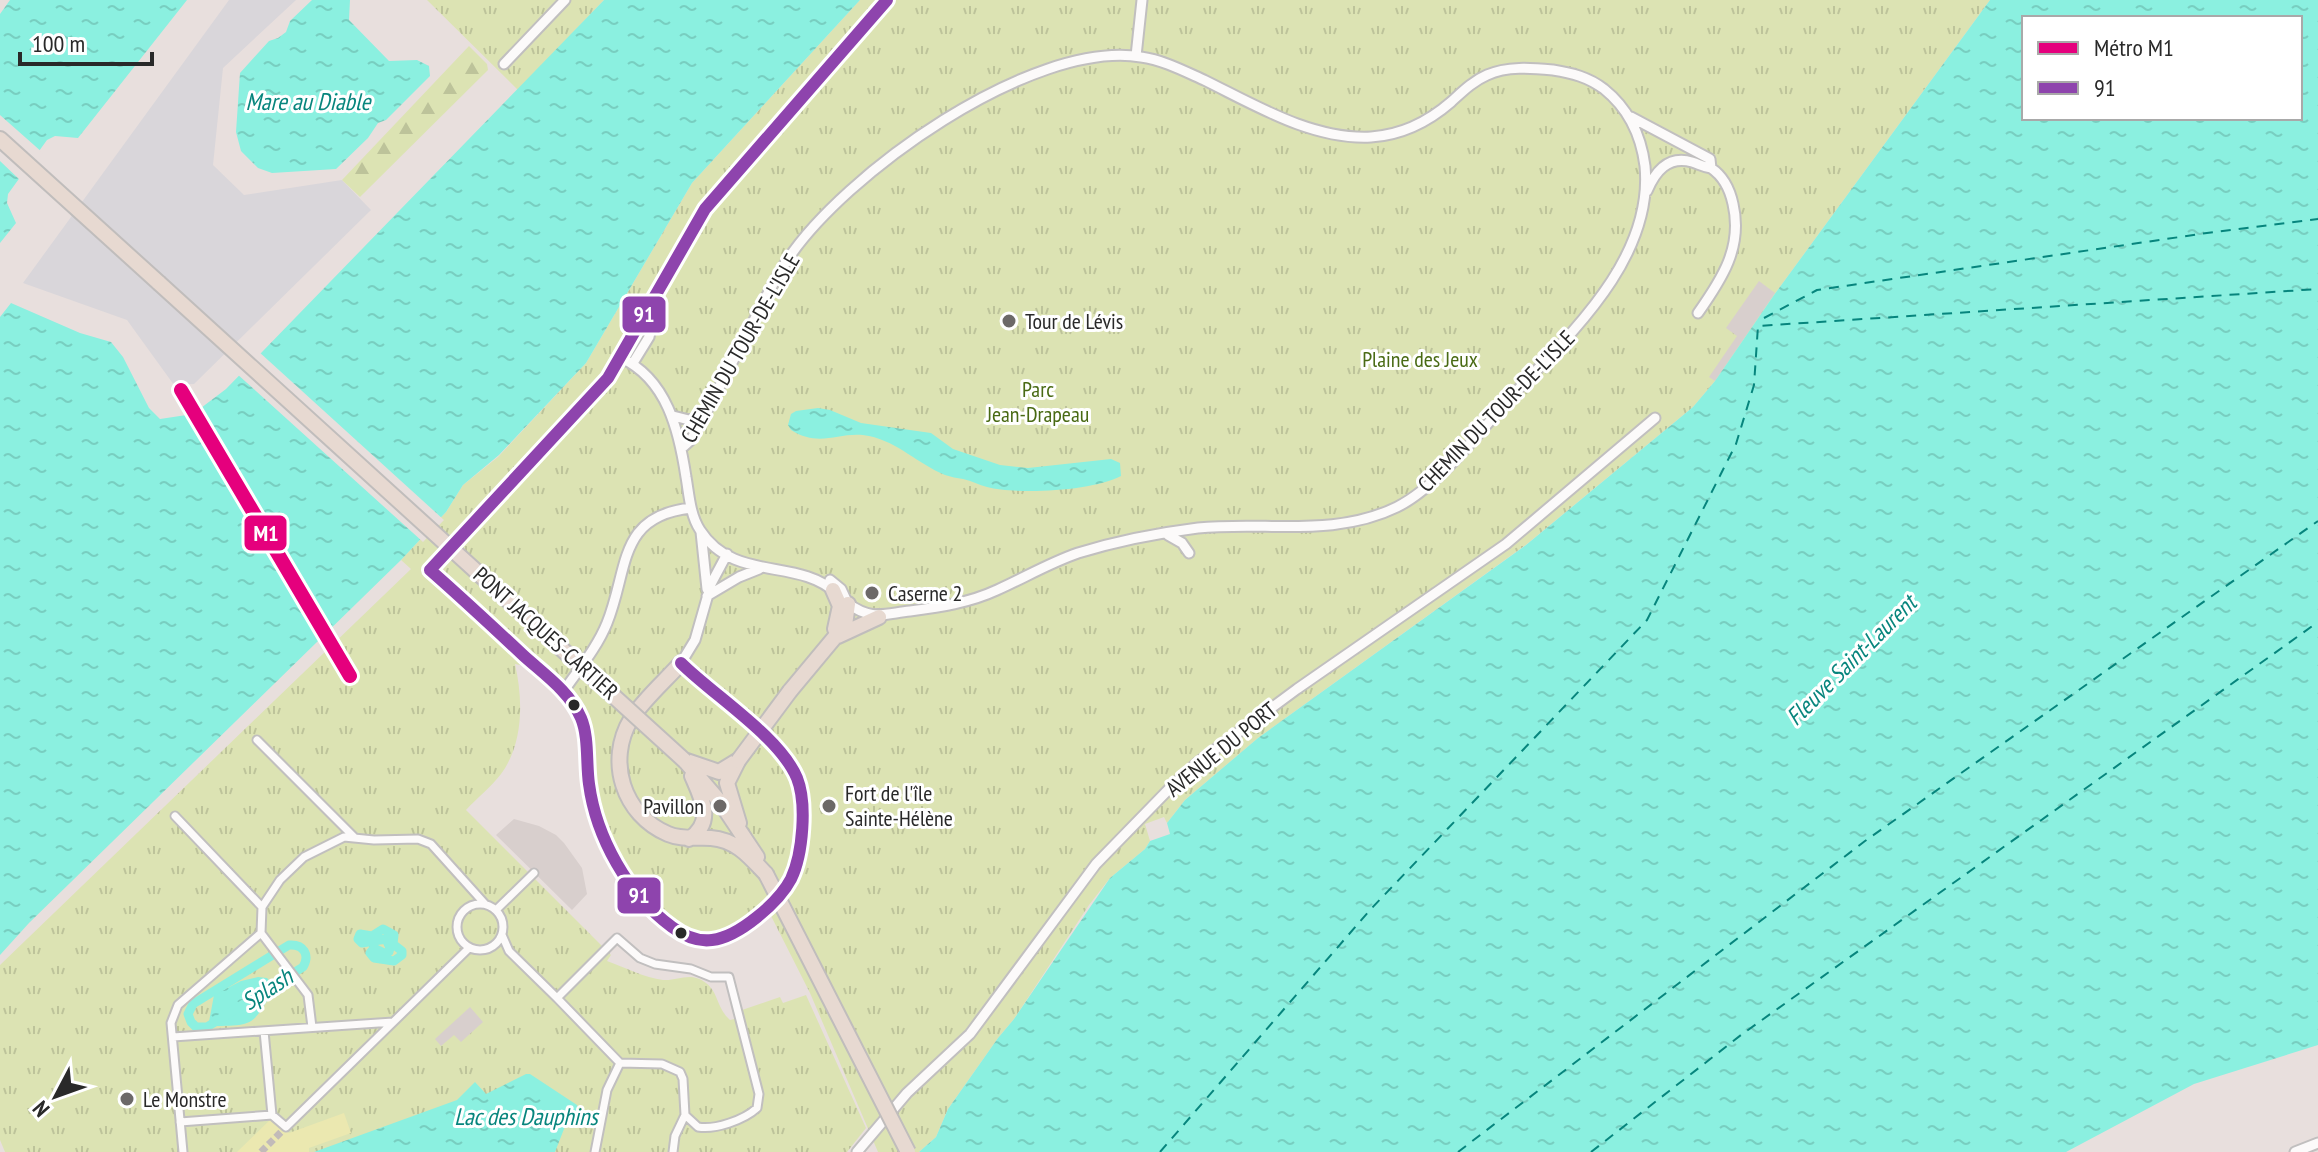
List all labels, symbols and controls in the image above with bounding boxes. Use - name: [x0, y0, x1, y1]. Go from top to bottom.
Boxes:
- scale bar: [20, 16, 152, 66]
- legend: [2022, 16, 2302, 120]
- text: 100 m: [32, 28, 85, 59]
- text: Métro M1: [2094, 32, 2174, 63]
- text: 91: [2094, 72, 2116, 103]
- water label: Mare au Diable: [246, 86, 373, 117]
- street label: CHEMIN DU TOUR-DE-L'ISLE: [674, 248, 806, 448]
- line badge: 91: [621, 295, 667, 334]
- text: 91: [633, 300, 655, 328]
- place label: Tour de Lévis: [1025, 307, 1123, 335]
- marker: Tour de Lévis: [1000, 312, 1018, 330]
- street label: CHEMIN DU TOUR-DE-L'ISLE: [1412, 324, 1580, 498]
- park label: Plaine des Jeux: [1362, 345, 1478, 373]
- park label: Parc Jean-Drapeau: [986, 375, 1089, 428]
- line badge: M1: [243, 514, 288, 552]
- text: M1: [253, 519, 279, 547]
- street label: PONT JACQUES-CARTIER: [468, 561, 624, 705]
- place label: Caserne 2: [888, 579, 962, 607]
- marker: Caserne 2: [863, 584, 881, 602]
- water label: Fleuve Saint-Laurent: [1779, 587, 1924, 732]
- street label: AVENUE DU PORT: [1160, 695, 1283, 802]
- unlabelled marker: [566, 697, 582, 713]
- place label: Fort de l'île Sainte-Hélène: [845, 779, 953, 832]
- place label: Pavillon: [643, 792, 704, 820]
- marker: Pavillon: [711, 797, 729, 815]
- marker: Fort de l'île Sainte-Hélène: [820, 797, 838, 815]
- line badge: 91: [616, 876, 662, 915]
- text: 91: [628, 881, 650, 909]
- unlabelled marker: [673, 925, 689, 941]
- water label: Splash: [236, 960, 300, 1017]
- north arrow: [16, 1056, 96, 1136]
- place label: Le Monstre: [143, 1085, 227, 1113]
- marker: Le Monstre: [118, 1090, 136, 1108]
- text: N: [26, 1095, 55, 1123]
- water label: Lac des Dauphins: [454, 1101, 601, 1132]

